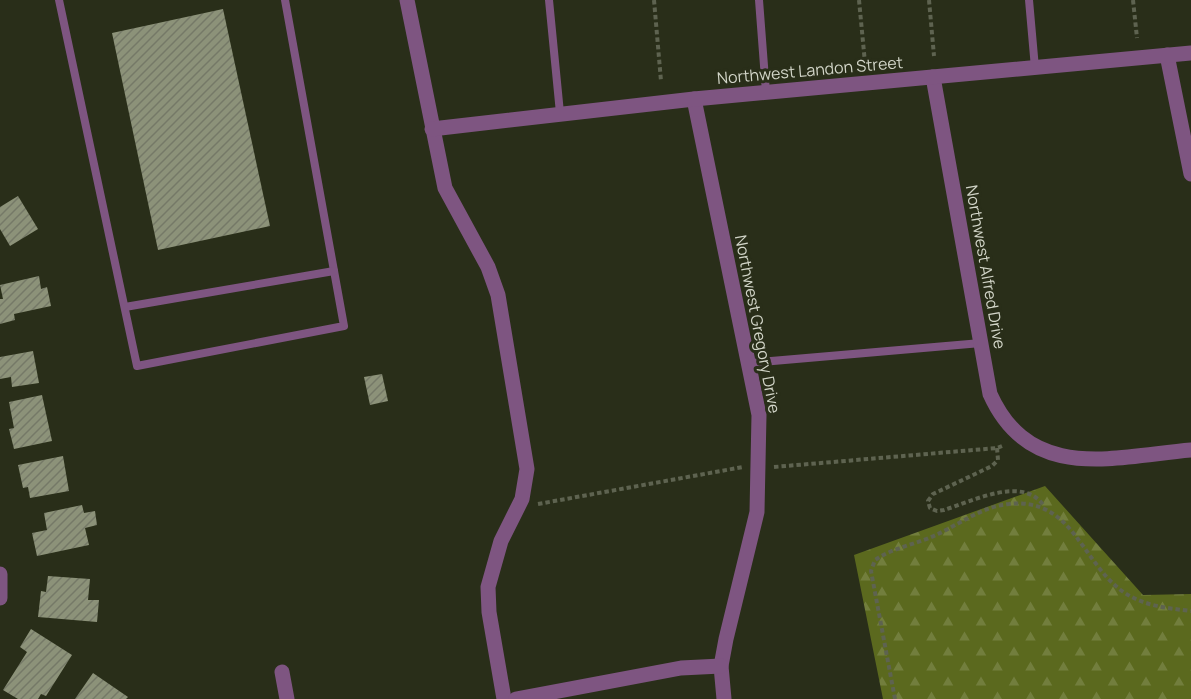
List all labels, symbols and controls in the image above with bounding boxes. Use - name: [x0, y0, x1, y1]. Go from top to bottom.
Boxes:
- street label: Northwest Landon Street: [716, 51, 904, 89]
- street label: Northwest Alfred Drive: [961, 183, 1011, 351]
- street label: Northwest Gregory Drive: [730, 233, 786, 415]

